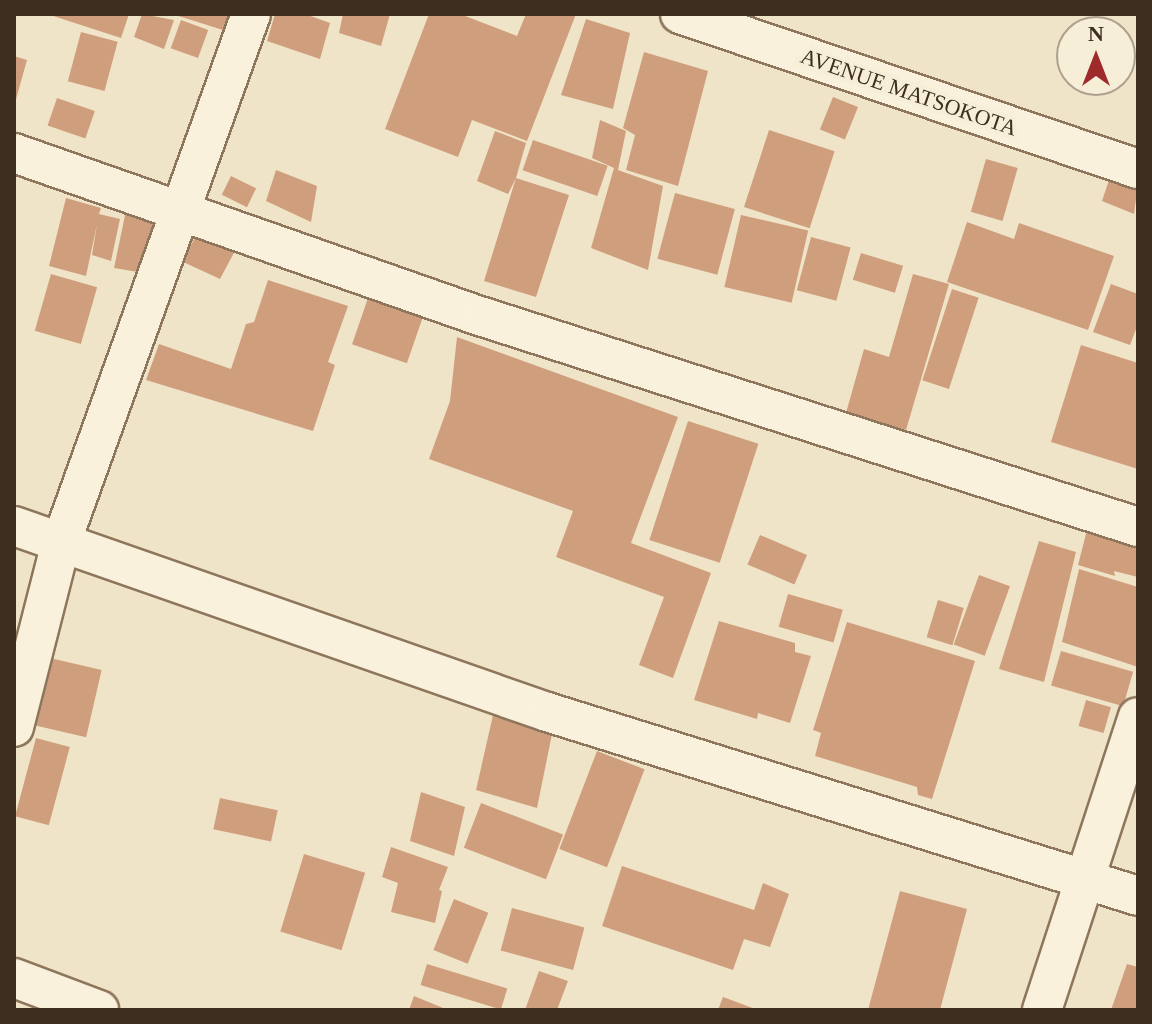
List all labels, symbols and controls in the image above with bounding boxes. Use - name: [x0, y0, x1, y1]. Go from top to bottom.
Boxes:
- north arrow: [1056, 16, 1136, 96]
- text: N: [1088, 21, 1104, 46]
- street label: AVENUE MATSOKOTA: [797, 43, 1021, 141]

